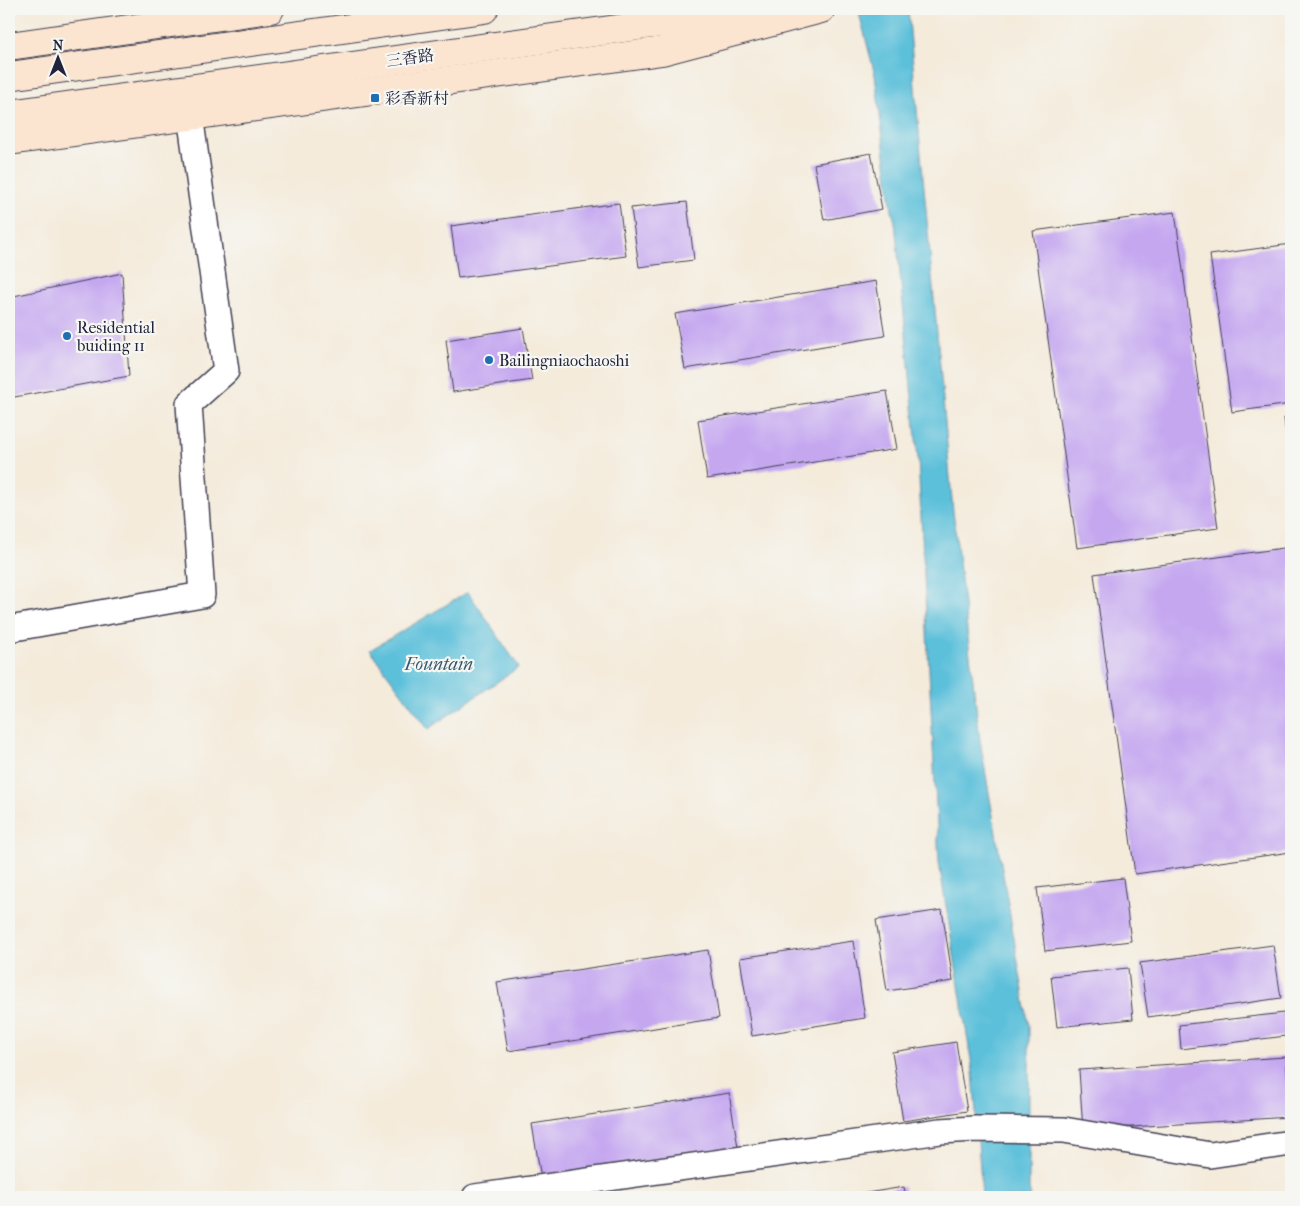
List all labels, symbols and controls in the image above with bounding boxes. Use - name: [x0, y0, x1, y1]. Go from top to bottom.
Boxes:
- north arrow: [32, 32, 82, 82]
- text: N: [53, 37, 64, 54]
- street label: 三香路: [385, 45, 435, 71]
- place label: 彩香新村: [385, 89, 449, 108]
- marker: 彩香新村: [369, 92, 381, 104]
- place label: Residential buiding 11: [76, 318, 155, 355]
- marker: Residential buiding 11: [61, 330, 73, 342]
- place label: Bailingniaochaoshi: [499, 351, 629, 370]
- marker: Bailingniaochaoshi: [483, 354, 495, 366]
- water label: Fountain: [404, 654, 473, 675]

